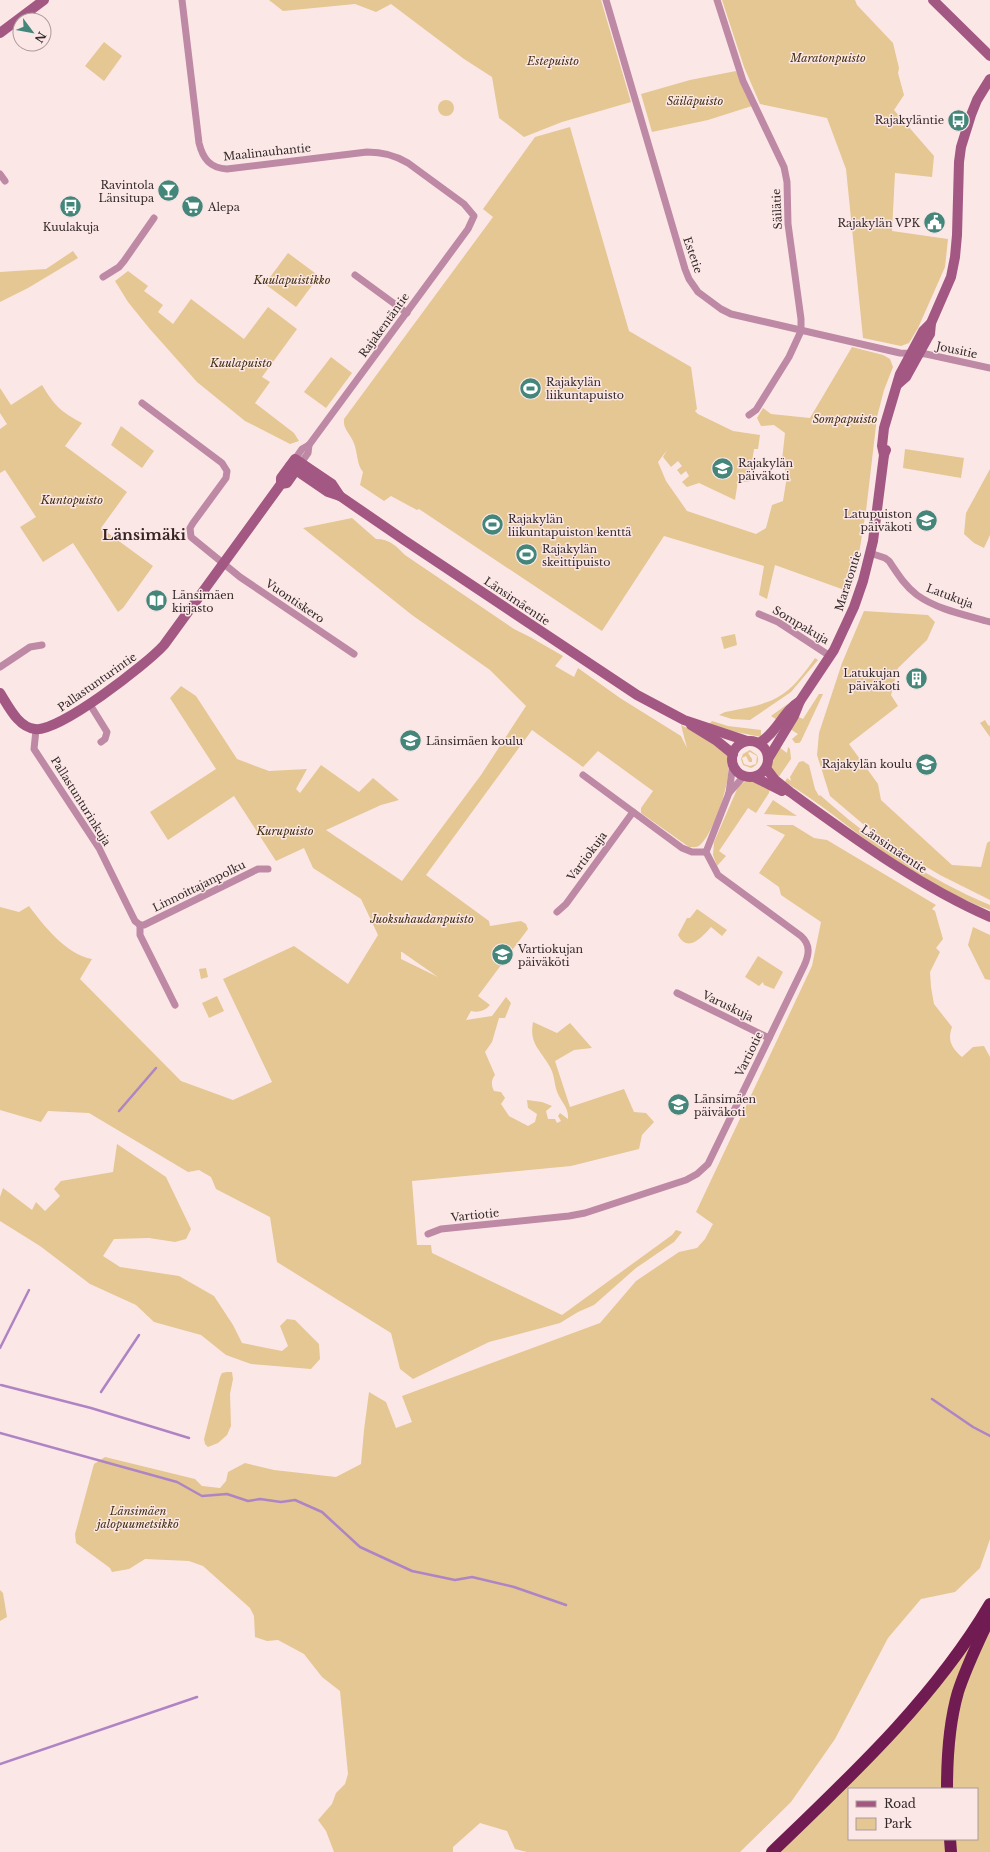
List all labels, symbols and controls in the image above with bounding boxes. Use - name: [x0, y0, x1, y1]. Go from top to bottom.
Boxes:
- north arrow: [12, 12, 52, 52]
- text: N: [31, 29, 49, 46]
- park label: Maratonpuisto: [789, 51, 866, 65]
- park label: Estepuisto: [526, 54, 579, 68]
- park label: Säiläpuisto: [667, 94, 724, 108]
- bus stop icon: Rajakyläntie: [946, 107, 972, 133]
- place label: Rajakyläntie: [875, 113, 944, 127]
- street label: Maalinauhantie: [223, 140, 311, 164]
- place label: Ravintola Länsitupa: [98, 178, 155, 205]
- bar icon: Ravintola Länsitupa: [156, 178, 182, 204]
- street label: Säilätie: [769, 188, 785, 230]
- bus stop icon: Kuulakuja: [58, 194, 84, 220]
- supermarket icon: Alepa: [180, 194, 206, 220]
- place label: Alepa: [207, 200, 241, 214]
- public building icon: Rajakylän VPK: [922, 210, 948, 236]
- place label: Rajakylän VPK: [837, 216, 920, 230]
- place label: Kuulakuja: [43, 220, 100, 234]
- street label: Estetie: [680, 235, 706, 275]
- park label: Kuulapuistikko: [253, 273, 331, 287]
- street label: Rajakentäntie: [356, 290, 412, 360]
- street label: Jousitie: [933, 338, 979, 361]
- park label: Kuulapuisto: [209, 356, 272, 370]
- sports icon: Rajakylän liikuntapuisto: [517, 375, 543, 401]
- place label: Rajakylän liikuntapuisto: [546, 375, 624, 402]
- park label: Sompapuisto: [813, 412, 878, 426]
- school or university icon: Rajakylän päiväkoti: [710, 456, 736, 482]
- place label: Rajakylän päiväkoti: [738, 456, 794, 483]
- park label: Kuntopuisto: [40, 493, 103, 507]
- place label: Latupuiston päiväkoti: [844, 507, 912, 534]
- school or university icon: Latupuiston päiväkoti: [914, 507, 940, 533]
- sports icon: Rajakylän liikuntapuiston kenttä: [479, 512, 505, 538]
- place label: Rajakylän liikuntapuiston kenttä: [508, 512, 632, 539]
- district label: Länsimäki: [102, 525, 186, 544]
- sports icon: Rajakylän skeittipuisto: [514, 542, 540, 568]
- place label: Rajakylän skeittipuisto: [542, 542, 610, 569]
- street label: Maratontie: [832, 549, 864, 613]
- street label: Länsimäentie: [481, 574, 553, 628]
- street label: Vuontiskero: [262, 576, 327, 626]
- street label: Latukuja: [925, 581, 976, 612]
- library icon: Länsimäen kirjasto: [143, 588, 169, 614]
- place label: Länsimäen kirjasto: [172, 588, 235, 615]
- street label: Sompakuja: [770, 603, 832, 648]
- street label: Pallastunturintie: [55, 650, 139, 714]
- place label: Latukujan päiväkoti: [843, 666, 900, 693]
- building icon: Latukujan päiväkoti: [903, 666, 929, 692]
- school or university icon: Länsimäen koulu: [398, 728, 424, 754]
- place label: Länsimäen koulu: [426, 734, 524, 748]
- school or university icon: Rajakylän koulu: [914, 751, 940, 777]
- street label: Pallastunturinkuja: [48, 754, 115, 849]
- place label: Rajakylän koulu: [822, 757, 913, 771]
- street label: Länsimäentie: [858, 822, 930, 876]
- park label: Kurupuisto: [255, 824, 314, 838]
- street label: Vartiokuja: [563, 828, 610, 884]
- street label: Linnoittajanpolku: [150, 857, 248, 915]
- park label: Juoksuhaudanpuisto: [369, 912, 474, 926]
- school or university icon: Vartiokujan päiväköti: [490, 942, 516, 968]
- place label: Vartiokujan päiväköti: [517, 942, 584, 969]
- street label: Varuskuja: [699, 987, 757, 1025]
- street label: Vartiotie: [732, 1029, 766, 1080]
- school or university icon: Länsimäen päiväkoti: [665, 1092, 691, 1118]
- place label: Länsimäen päiväkoti: [694, 1092, 757, 1119]
- street label: Vartiotie: [449, 1206, 500, 1225]
- park label: Länsimäen jalopuumetsikkö: [94, 1504, 179, 1531]
- legend: [848, 1788, 978, 1840]
- text: Road: [884, 1796, 916, 1811]
- text: Park: [884, 1816, 912, 1831]

